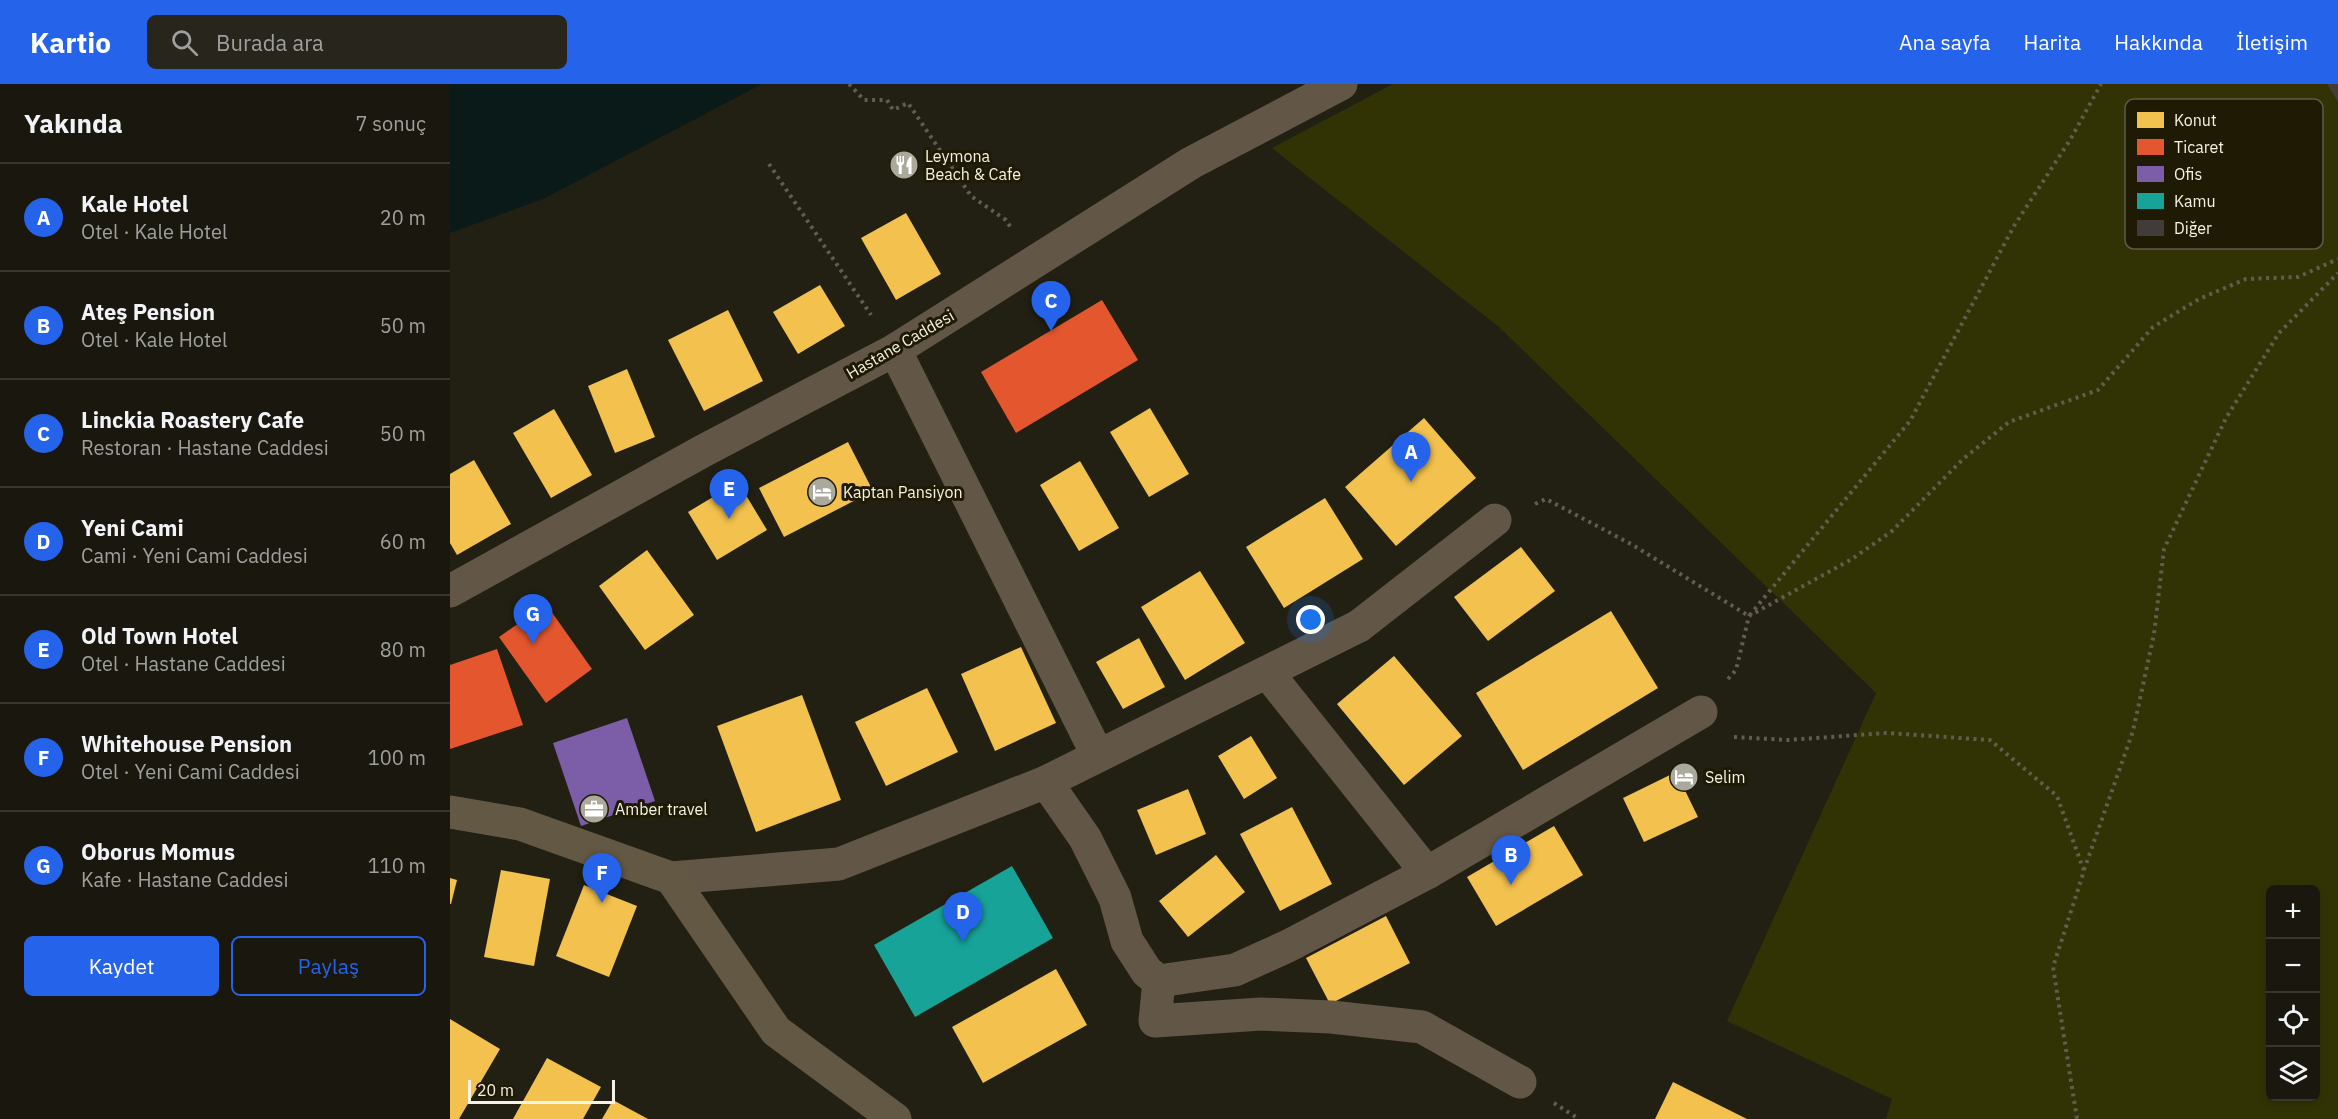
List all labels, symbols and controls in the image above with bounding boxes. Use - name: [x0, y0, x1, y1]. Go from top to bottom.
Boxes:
- search box: [147, 15, 567, 69]
- text: Kartio: [30, 24, 111, 61]
- icon: search: [168, 26, 201, 59]
- text: Burada ara: [216, 28, 324, 57]
- text: Ana sayfa: [1899, 28, 1991, 56]
- text: Harita: [2024, 28, 2081, 56]
- text: Hakkında: [2114, 28, 2203, 56]
- text: İletişim: [2236, 28, 2308, 56]
- legend: [2125, 99, 2323, 249]
- text: Yakında: [24, 106, 123, 140]
- text: 7 sonuç: [356, 110, 426, 137]
- text: Konut: [2174, 110, 2217, 130]
- text: Ticaret: [2174, 137, 2224, 157]
- place label: Leymona Beach & Cafe: [925, 146, 1021, 184]
- restaurant icon: Leymona Beach & Cafe: [888, 149, 920, 181]
- text: Ofis: [2174, 164, 2202, 184]
- text: Kale Hotel: [81, 189, 188, 218]
- text: Kamu: [2174, 191, 2216, 211]
- text: A: [37, 204, 50, 231]
- text: 20 m: [380, 204, 426, 231]
- text: Otel · Kale Hotel: [81, 218, 227, 245]
- text: Diğer: [2174, 218, 2212, 238]
- pin: C: [1032, 282, 1070, 331]
- text: Ateş Pension: [81, 297, 215, 326]
- street label: Hastane Caddesi: [843, 305, 957, 383]
- text: B: [37, 312, 50, 339]
- text: 50 m: [380, 312, 426, 339]
- text: Otel · Kale Hotel: [81, 326, 227, 353]
- text: Linckia Roastery Cafe: [81, 405, 304, 434]
- text: C: [37, 420, 50, 447]
- text: 50 m: [380, 420, 426, 447]
- pin: A: [1392, 432, 1430, 482]
- text: Restoran · Hastane Caddesi: [81, 434, 329, 461]
- pin: E: [710, 470, 748, 519]
- hotel icon: Kaptan Pansiyon: [806, 476, 838, 508]
- place label: Kaptan Pansiyon: [843, 482, 963, 502]
- text: Yeni Cami: [81, 513, 184, 542]
- text: D: [37, 528, 50, 555]
- text: 60 m: [380, 528, 426, 555]
- text: Cami · Yeni Cami Caddesi: [81, 542, 308, 569]
- pin: G: [514, 594, 553, 644]
- your location: [1296, 605, 1325, 634]
- text: Old Town Hotel: [81, 621, 238, 650]
- text: E: [37, 636, 50, 663]
- text: 80 m: [380, 636, 426, 663]
- text: Otel · Hastane Caddesi: [81, 650, 286, 677]
- text: Whitehouse Pension: [81, 729, 292, 758]
- text: F: [38, 744, 49, 771]
- text: 100 m: [368, 744, 426, 771]
- text: Otel · Yeni Cami Caddesi: [81, 758, 300, 785]
- hotel icon: Selim: [1668, 761, 1700, 793]
- place label: Selim: [1705, 767, 1745, 787]
- office icon: Amber travel: [578, 793, 610, 825]
- place label: Amber travel: [615, 799, 708, 819]
- pin: B: [1492, 836, 1530, 885]
- text: Oborus Momus: [81, 837, 235, 866]
- text: G: [36, 852, 51, 879]
- text: 110 m: [368, 852, 426, 879]
- pin: F: [582, 854, 622, 903]
- text: Kafe · Hastane Caddesi: [81, 866, 289, 893]
- map controls: [2266, 885, 2320, 1101]
- button: +: [2266, 885, 2320, 939]
- pin: D: [944, 892, 982, 942]
- button: Kaydet: [24, 936, 219, 996]
- button: Paylaş: [231, 936, 426, 996]
- button: −: [2266, 939, 2320, 993]
- button: locate: [2266, 993, 2320, 1047]
- button: layers: [2266, 1047, 2320, 1101]
- scale bar: [468, 1077, 615, 1104]
- text: 20 m: [477, 1080, 514, 1100]

